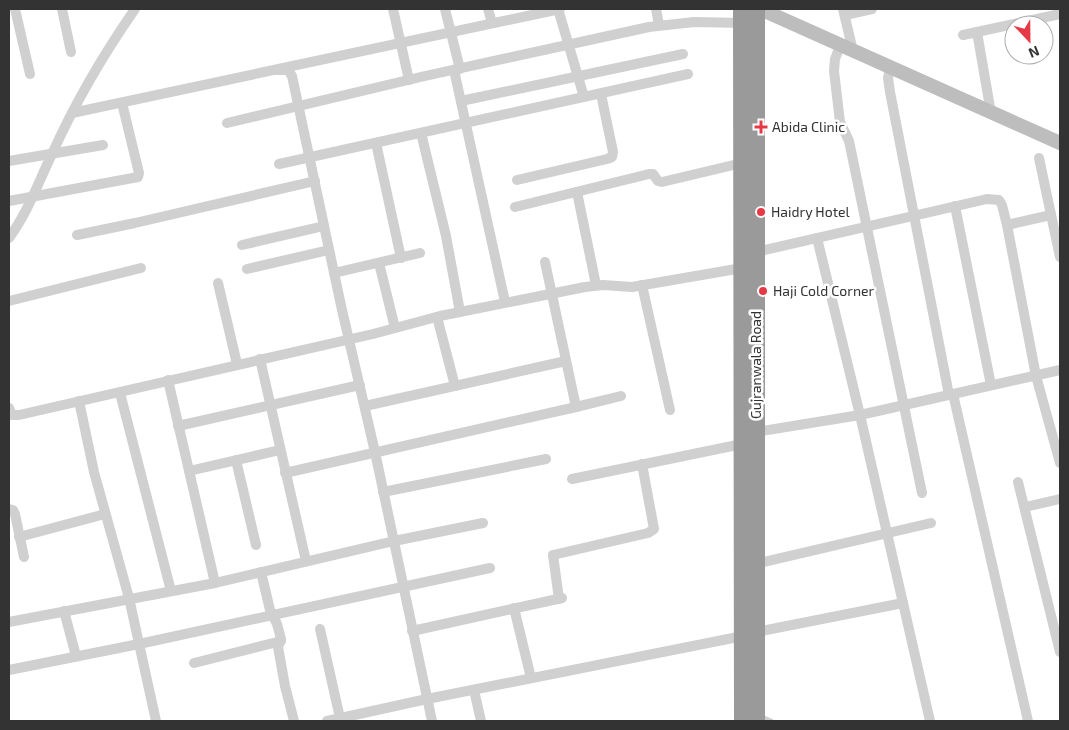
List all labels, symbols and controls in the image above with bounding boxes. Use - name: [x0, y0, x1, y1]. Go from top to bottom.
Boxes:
- north arrow: [1004, 15, 1054, 65]
- text: N: [1026, 43, 1042, 62]
- place label: Abida Clinic: [772, 118, 845, 135]
- marker: Abida Clinic: [754, 120, 768, 134]
- place label: Haidry Hotel: [771, 203, 851, 220]
- marker: Haidry Hotel: [755, 206, 767, 218]
- place label: Haji Cold Corner: [773, 282, 875, 299]
- marker: Haji Cold Corner: [757, 285, 769, 297]
- street label: Gujranwala Road: [747, 311, 764, 419]

